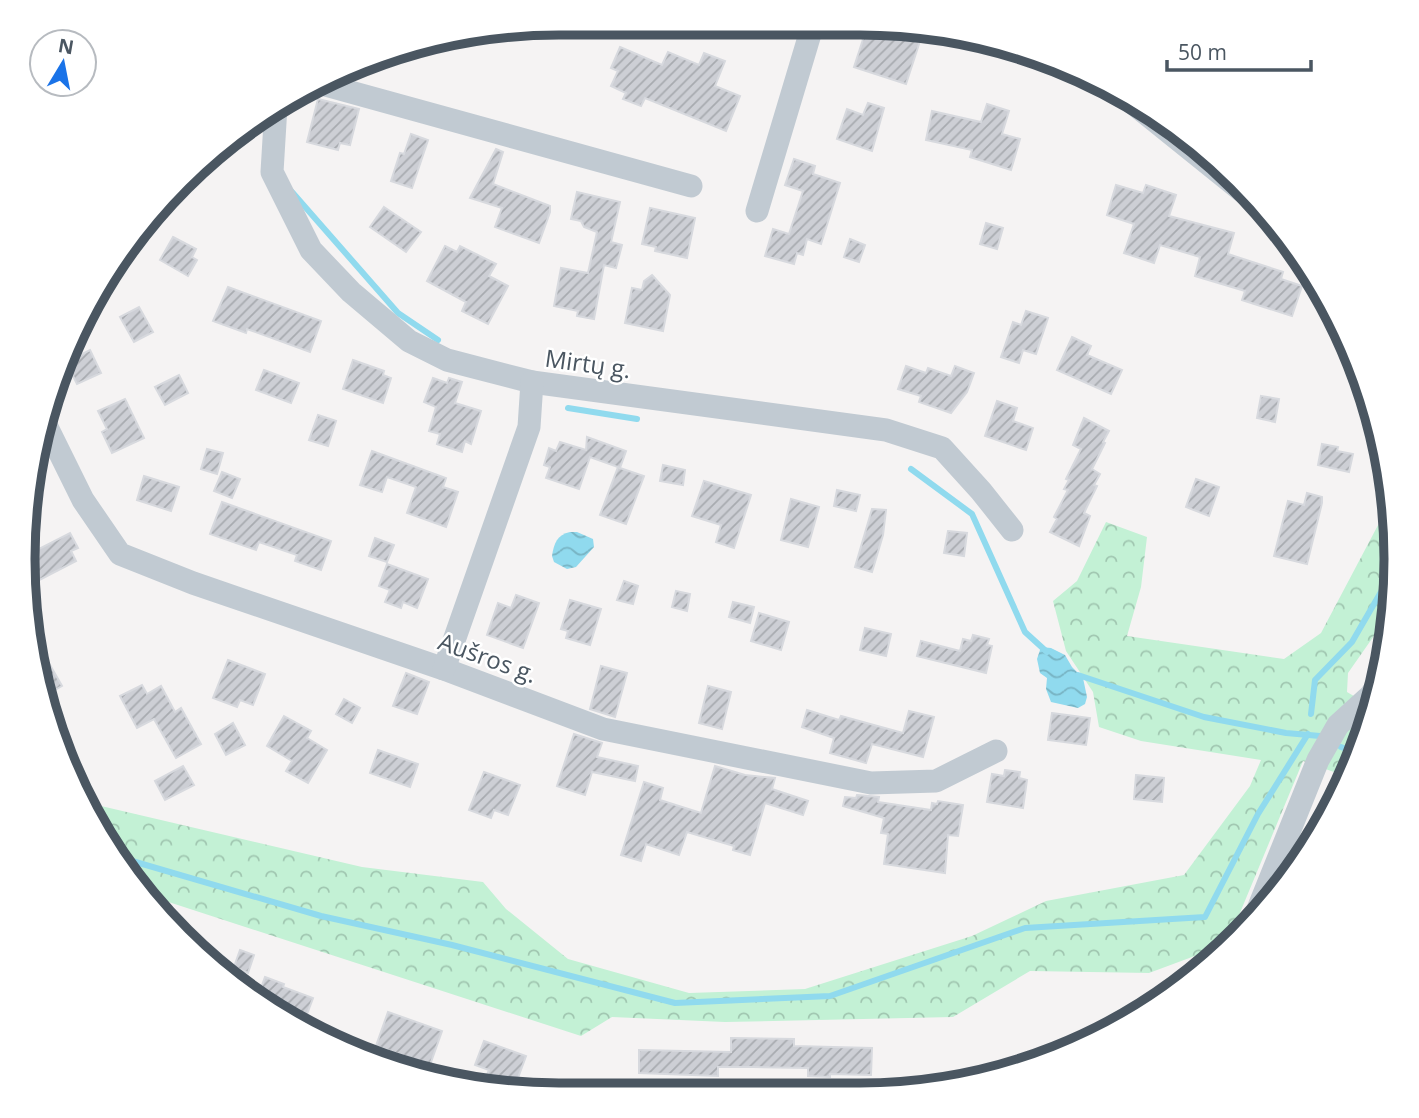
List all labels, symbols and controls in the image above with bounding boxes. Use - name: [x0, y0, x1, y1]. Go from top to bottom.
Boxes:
- north arrow: [28, 28, 98, 98]
- scale bar: [1167, 28, 1310, 72]
- text: N: [56, 32, 76, 60]
- text: 50 m: [1178, 38, 1227, 66]
- street label: Mirtų g.: [543, 341, 633, 385]
- street label: Aušros g.: [434, 624, 542, 690]

